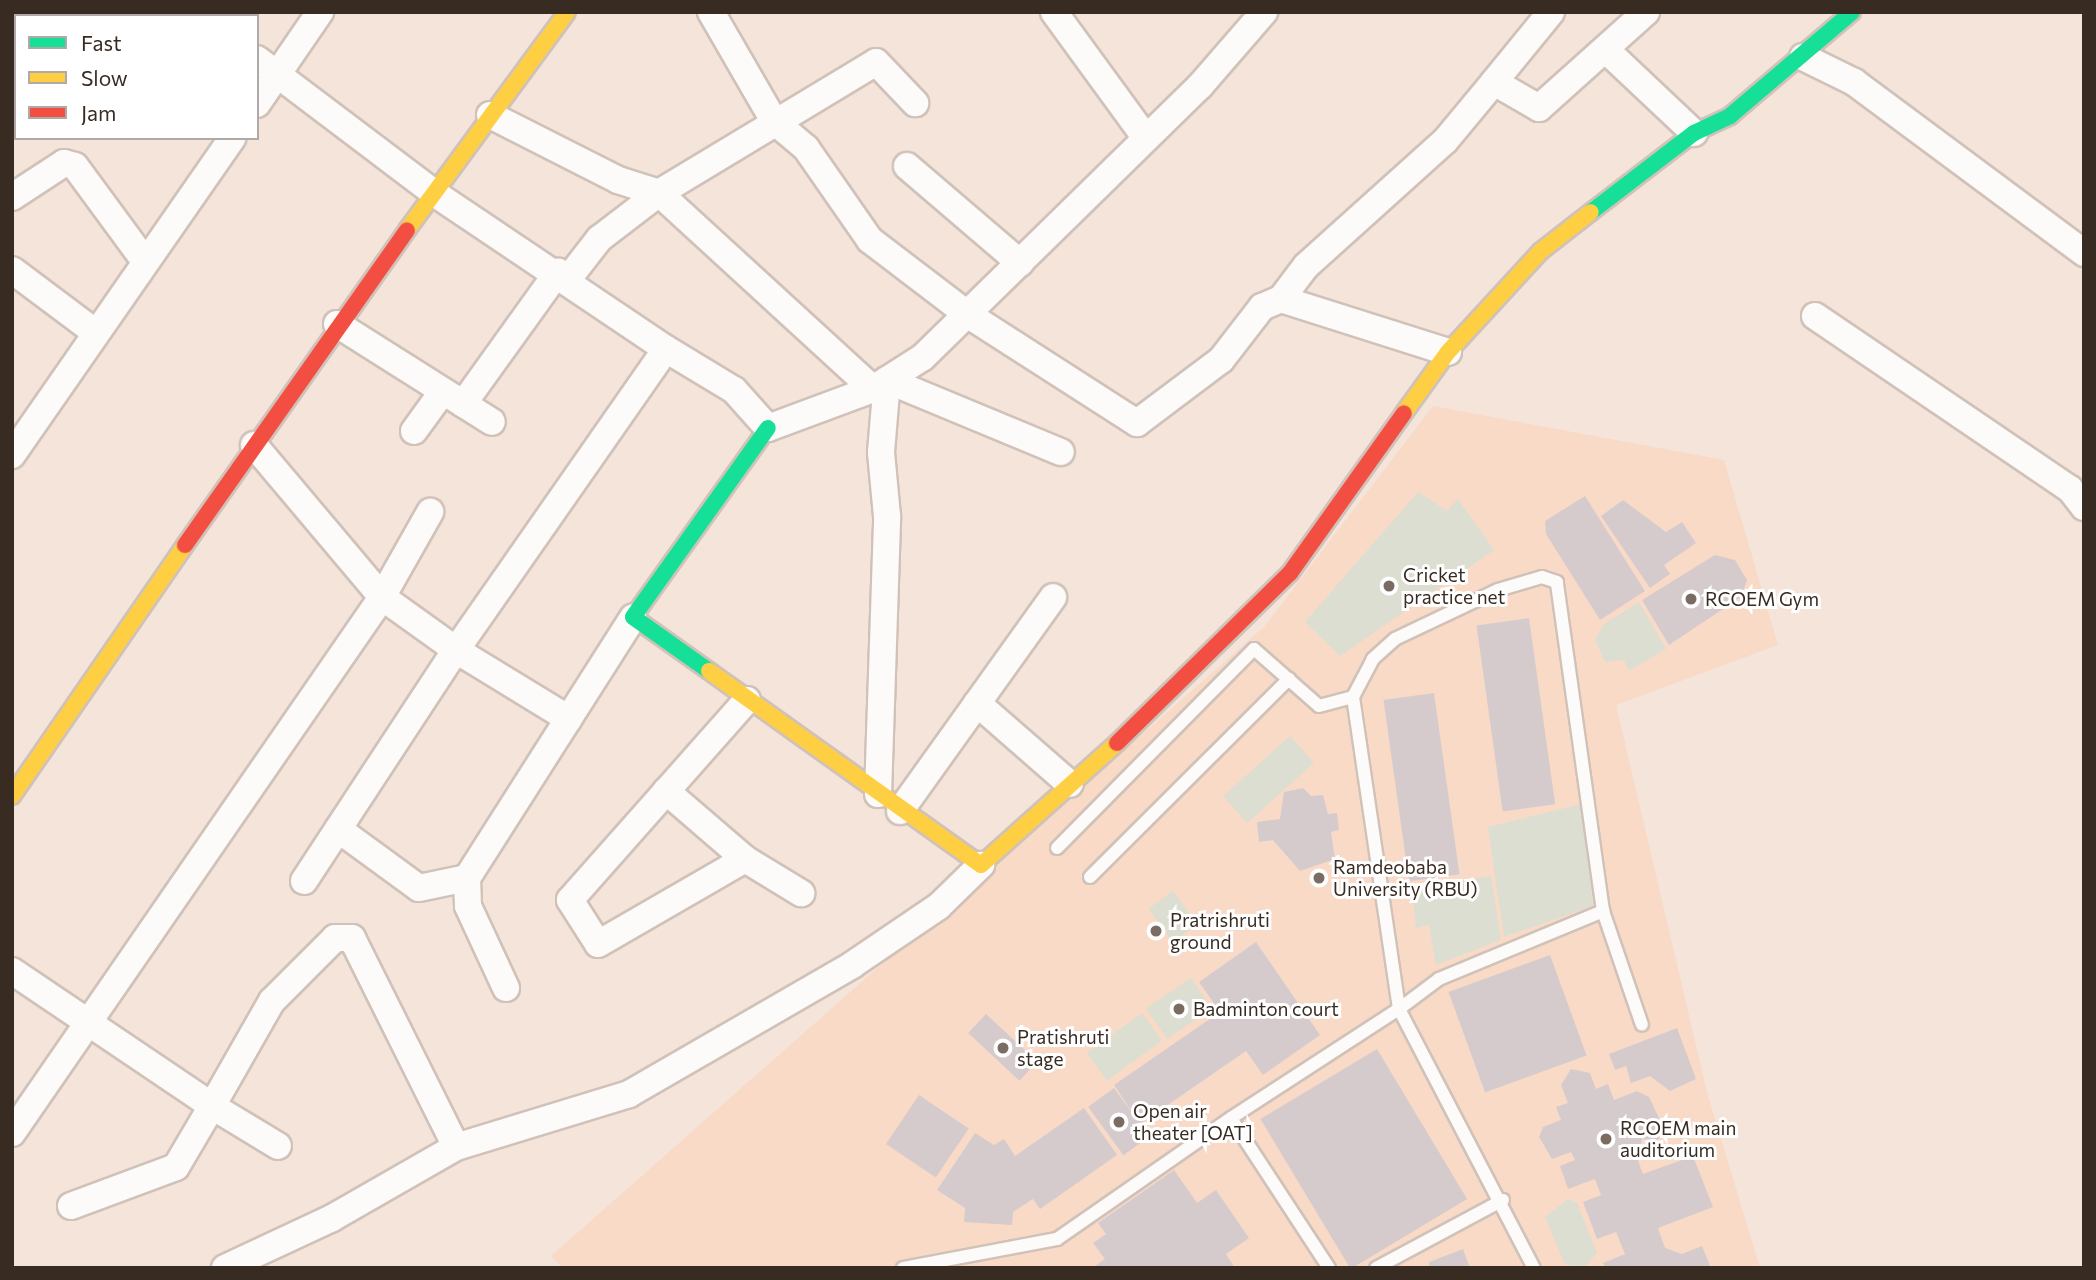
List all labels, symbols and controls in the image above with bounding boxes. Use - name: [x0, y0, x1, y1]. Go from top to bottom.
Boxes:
- legend: [14, 14, 259, 140]
- text: Fast: [81, 30, 122, 55]
- text: Slow: [81, 65, 128, 90]
- text: Jam: [81, 100, 116, 125]
- place label: Cricket practice net: [1403, 564, 1505, 608]
- marker: Cricket practice net: [1381, 578, 1397, 594]
- place label: RCOEM Gym: [1705, 588, 1819, 610]
- marker: RCOEM Gym: [1683, 591, 1699, 607]
- place label: Ramdeobaba University (RBU): [1333, 856, 1478, 900]
- marker: Ramdeobaba University (RBU): [1311, 870, 1327, 886]
- place label: Pratrishruti ground: [1170, 909, 1270, 953]
- marker: Pratrishruti ground: [1148, 923, 1164, 939]
- place label: Badminton court: [1193, 998, 1339, 1020]
- marker: Badminton court: [1171, 1001, 1187, 1017]
- place label: Pratishruti stage: [1017, 1026, 1109, 1070]
- marker: Pratishruti stage: [995, 1040, 1011, 1056]
- place label: Open air theater [OAT]: [1133, 1100, 1253, 1144]
- marker: Open air theater [OAT]: [1111, 1114, 1127, 1130]
- place label: RCOEM main auditorium: [1620, 1117, 1736, 1161]
- marker: RCOEM main auditorium: [1598, 1131, 1614, 1147]

